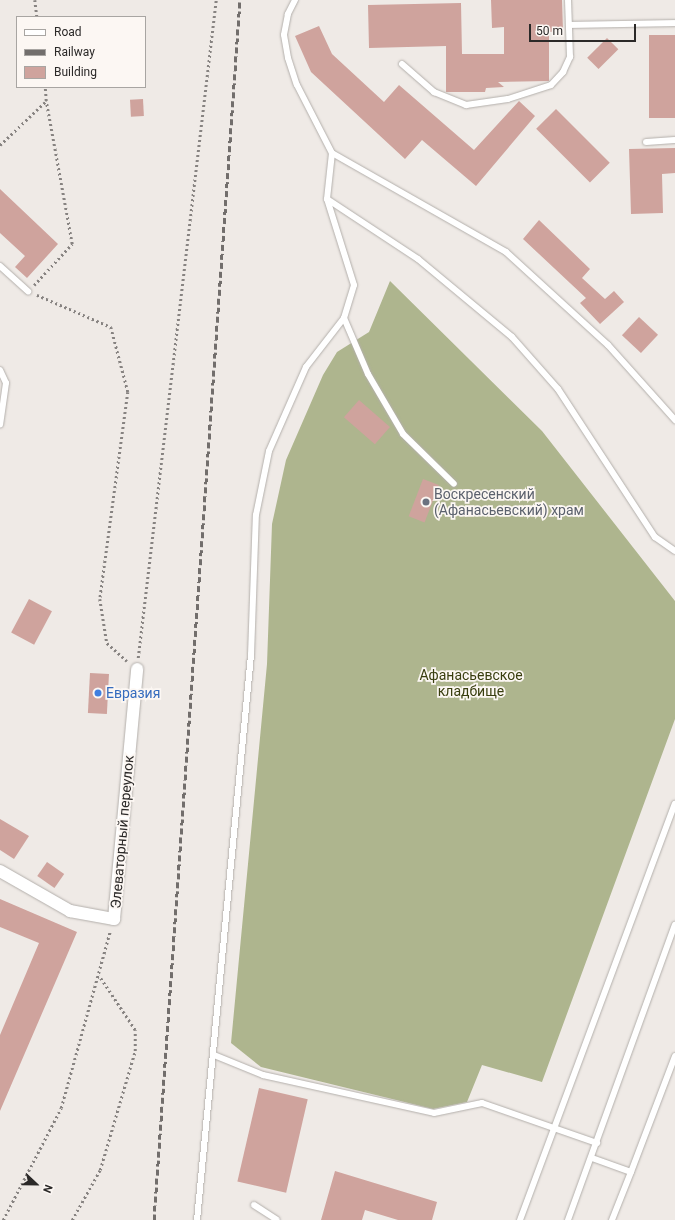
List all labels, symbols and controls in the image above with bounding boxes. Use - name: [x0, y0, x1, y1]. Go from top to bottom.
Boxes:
- legend: [16, 16, 146, 88]
- scale bar: [531, 16, 638, 42]
- text: 50 m: [536, 24, 563, 38]
- text: Road: [54, 25, 82, 39]
- text: Railway: [54, 45, 95, 59]
- text: Building: [54, 65, 97, 79]
- place label: Воскресенский (Афанасьевский) храм: [434, 486, 584, 518]
- marker: Воскресенский (Афанасьевский) храм: [421, 497, 431, 507]
- park label: Афанасьевское кладбище: [419, 667, 523, 700]
- place label: Евразия: [106, 685, 160, 701]
- marker: Евразия: [93, 688, 103, 698]
- street label: Элеваторный переулок: [107, 755, 137, 909]
- north arrow: [16, 1164, 56, 1204]
- text: N: [40, 1183, 55, 1195]

